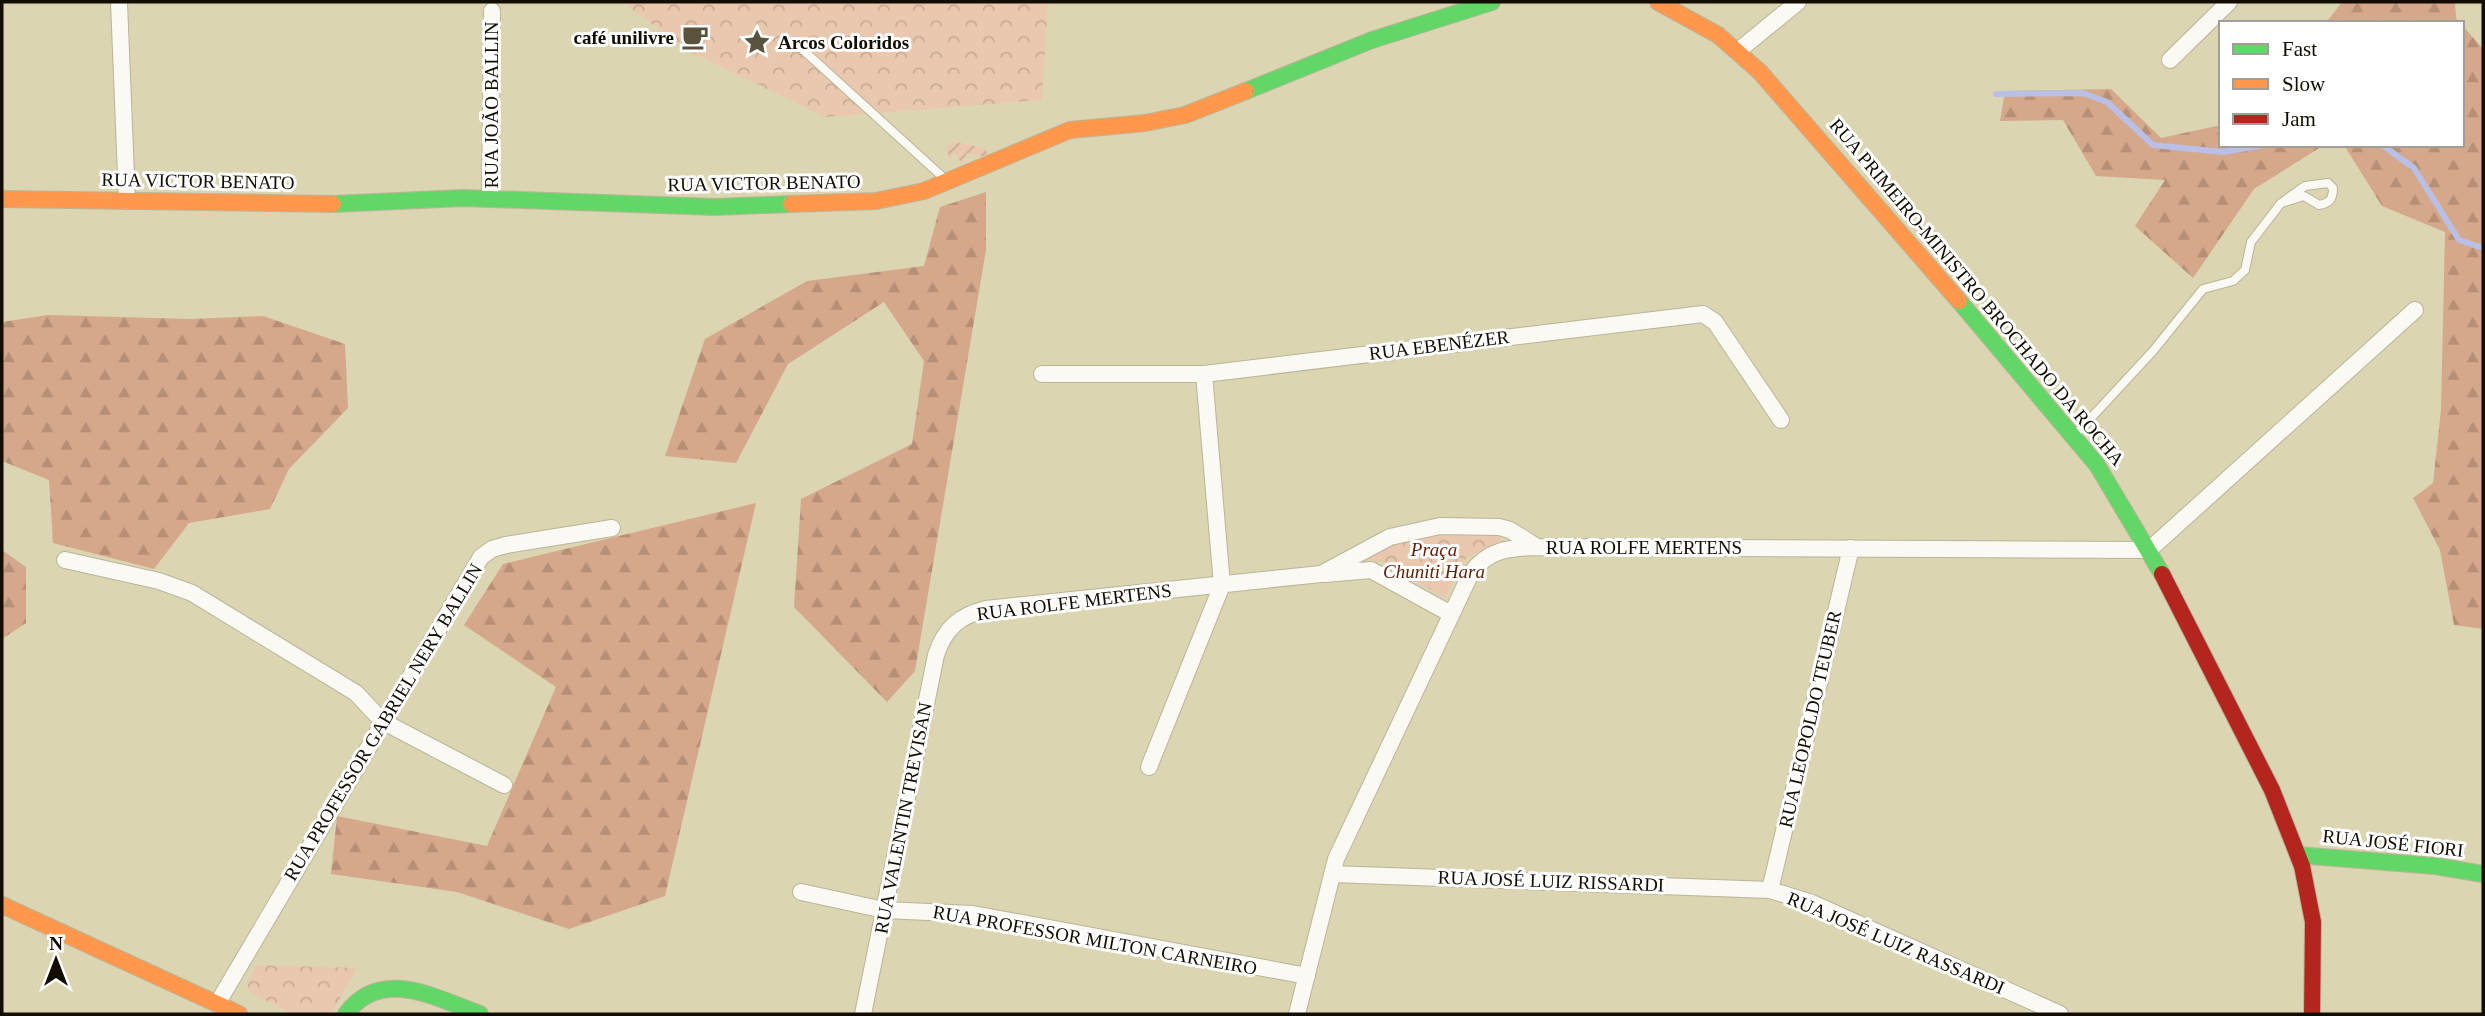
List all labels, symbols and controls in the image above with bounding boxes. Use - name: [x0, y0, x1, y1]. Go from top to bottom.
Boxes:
- street label: RUA JOÃO BALLIN: [481, 21, 502, 188]
- legend: [2219, 21, 2464, 147]
- cafe icon: café unilivre: [680, 22, 710, 52]
- place label: café unilivre: [574, 27, 674, 48]
- place icon: Arcos Coloridos: [742, 27, 772, 57]
- place label: Arcos Coloridos: [778, 32, 909, 53]
- text: Fast: [2282, 37, 2317, 61]
- text: Slow: [2282, 72, 2326, 96]
- text: Jam: [2282, 107, 2316, 131]
- street label: RUA PRIMEIRO-MINISTRO BROCHADO DA ROCHA: [1825, 114, 2129, 470]
- street label: RUA VICTOR BENATO: [101, 169, 295, 193]
- street label: RUA VICTOR BENATO: [667, 171, 861, 195]
- street label: RUA EBENÉZER: [1368, 326, 1511, 364]
- street label: RUA ROLFE MERTENS: [1546, 537, 1742, 558]
- park label: Praça Chuniti Hara: [1383, 539, 1485, 582]
- street label: RUA PROFESSOR GABRIEL NERY BALLIN: [280, 560, 486, 884]
- street label: RUA ROLFE MERTENS: [975, 580, 1173, 624]
- street label: RUA LEOPOLDO TEUBER: [1775, 608, 1845, 830]
- street label: RUA VALENTIN TREVISAN: [870, 700, 936, 936]
- street label: RUA JOSÉ FIORI: [2322, 825, 2464, 861]
- street label: RUA JOSÉ LUIZ RISSARDI: [1437, 867, 1665, 895]
- street label: RUA JOSÉ LUIZ RASSARDI: [1784, 888, 2008, 998]
- street label: RUA PROFESSOR MILTON CARNEIRO: [931, 901, 1259, 979]
- north arrow: [21, 925, 91, 995]
- text: N: [49, 933, 63, 954]

